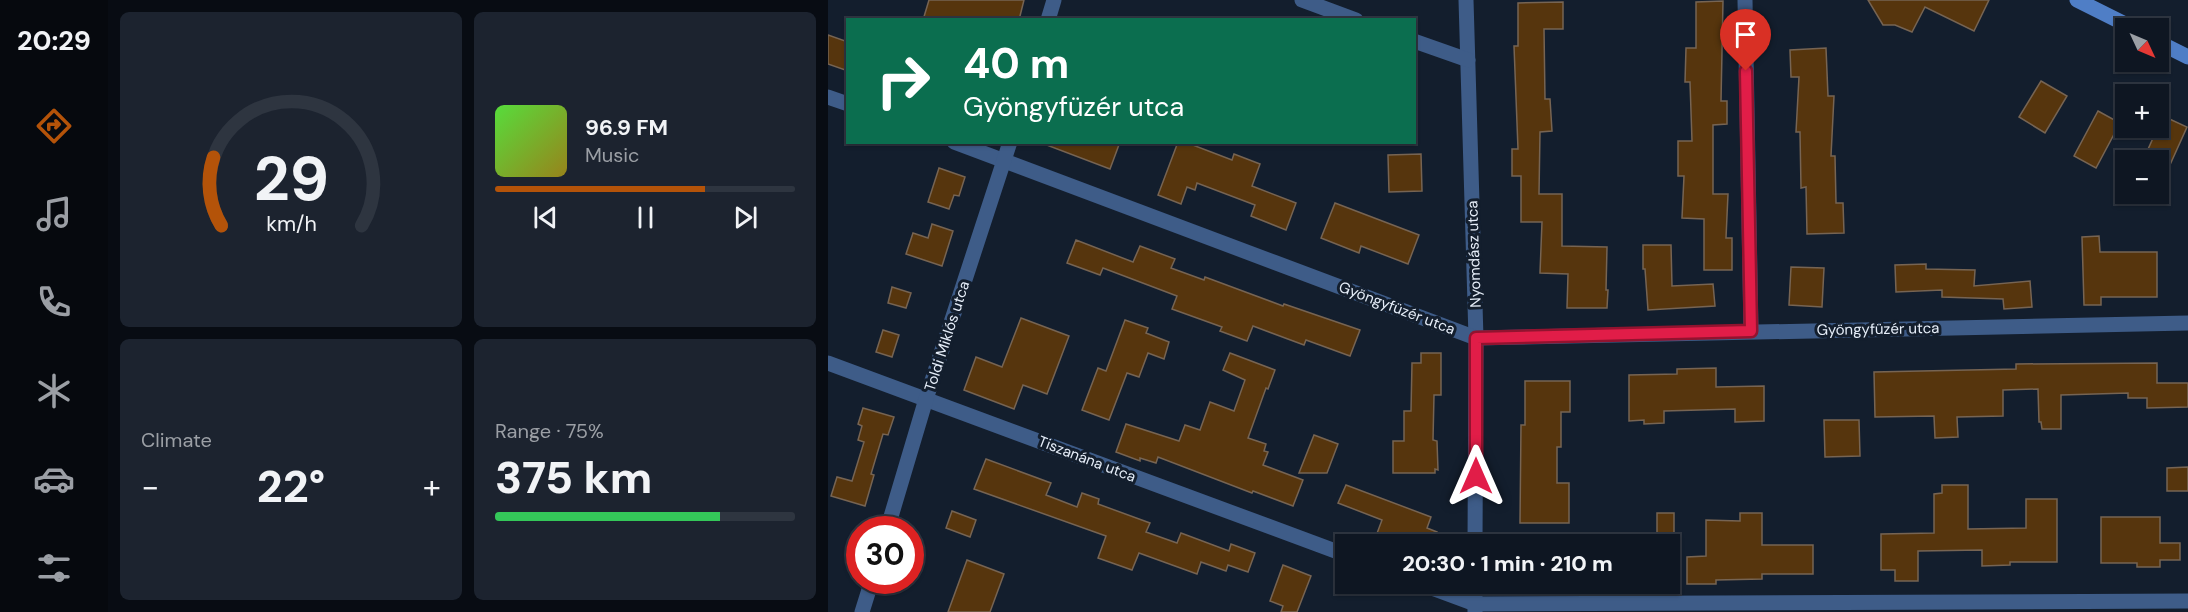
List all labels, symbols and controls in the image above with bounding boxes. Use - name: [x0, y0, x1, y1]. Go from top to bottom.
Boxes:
- pin: [1720, 9, 1771, 71]
- icon: arrive: [1729, 18, 1762, 51]
- north arrow: [2115, 18, 2169, 72]
- map controls: [2115, 18, 2169, 204]
- text: 20:29: [17, 23, 91, 58]
- text: 40 m: [963, 36, 1069, 91]
- icon: right: [864, 42, 942, 120]
- button: +: [2115, 84, 2169, 138]
- text: Gyöngyfüzér utca: [963, 89, 1184, 124]
- icon: directions: [33, 105, 75, 147]
- text: 96.9 FM: [585, 113, 668, 142]
- text: 29: [253, 139, 329, 220]
- text: Music: [585, 142, 640, 168]
- button: −: [2115, 150, 2169, 204]
- icon: music: [33, 193, 75, 235]
- street label: Nyomdász utca: [1462, 200, 1486, 308]
- icon: previous: [529, 201, 562, 234]
- icon: pause: [629, 201, 662, 234]
- icon: next: [729, 201, 762, 234]
- text: km/h: [266, 211, 316, 239]
- street label: Gyöngyfüzér utca: [1336, 277, 1458, 339]
- street label: Toldi Miklós utca: [920, 278, 974, 394]
- icon: phone: [33, 281, 75, 323]
- street label: Gyöngyfüzér utca: [1816, 318, 1940, 340]
- icon: climate: [33, 370, 75, 412]
- text: Range · 75%: [495, 418, 604, 444]
- text: Climate: [141, 427, 212, 453]
- street label: Tiszanána utca: [1035, 431, 1139, 487]
- position arrow: [1444, 444, 1508, 508]
- text: 375 km: [495, 448, 652, 507]
- text: 22°: [257, 457, 325, 516]
- icon: car: [33, 458, 75, 500]
- text: −: [141, 465, 159, 508]
- text: +: [423, 465, 441, 508]
- speed limit sign: 30: [846, 516, 924, 594]
- icon: filters: [33, 547, 75, 589]
- text: 20:30 · 1 min · 210 m: [1402, 549, 1613, 578]

